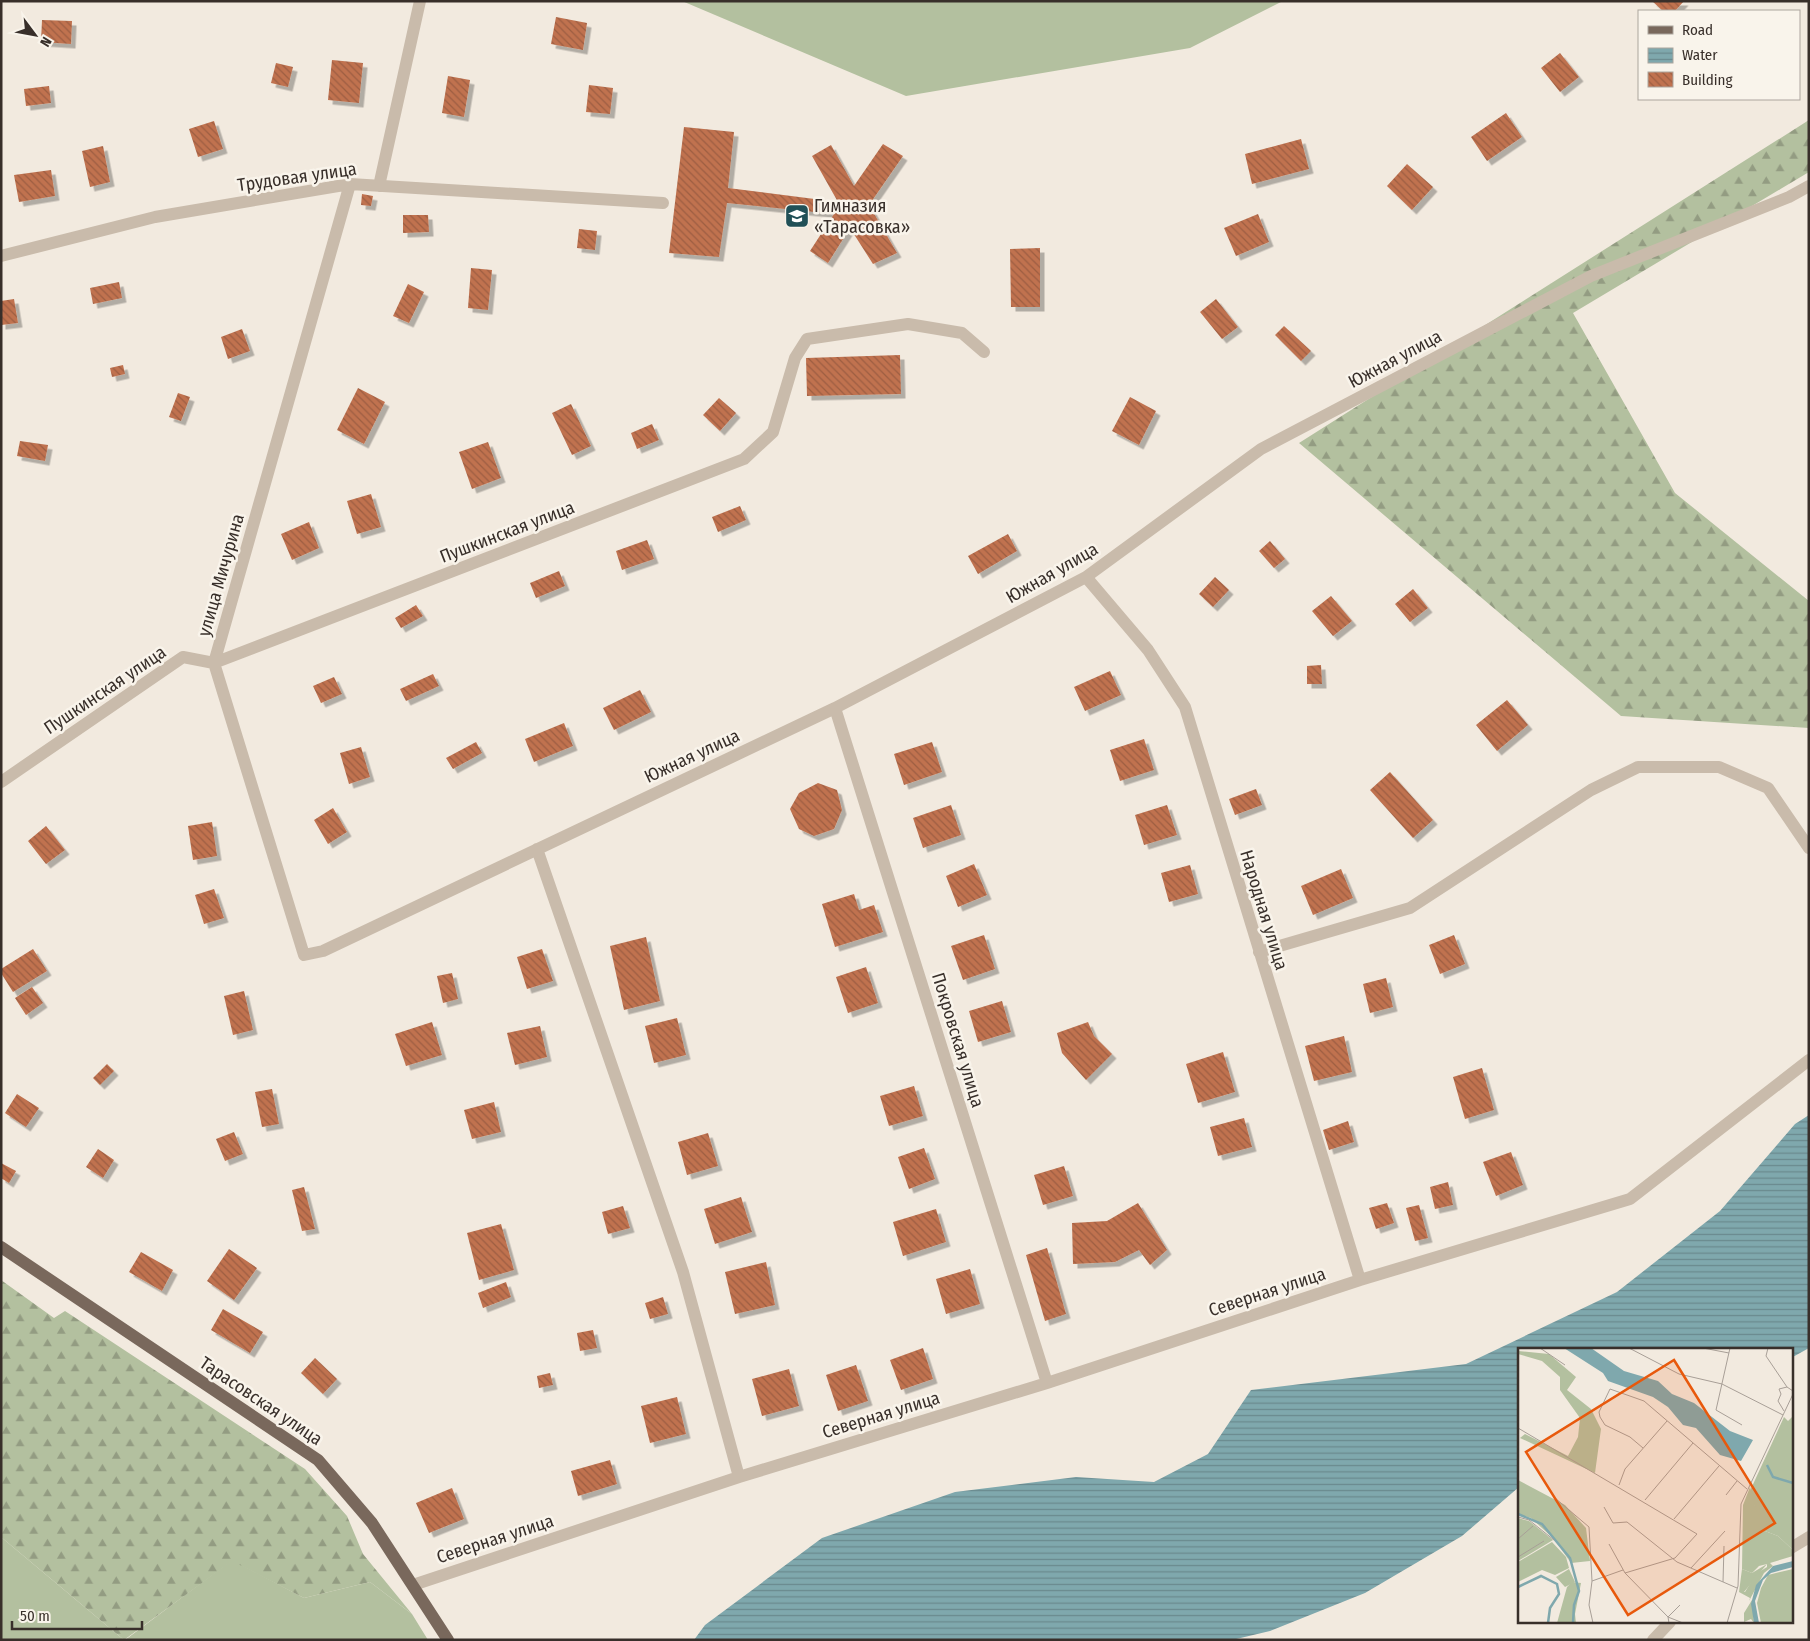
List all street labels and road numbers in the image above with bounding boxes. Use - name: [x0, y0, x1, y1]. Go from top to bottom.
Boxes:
- street label: Трудовая улица: [236, 158, 358, 196]
- street label: Южная улица: [1344, 325, 1446, 393]
- street label: Пушкинская улица: [437, 496, 578, 568]
- street label: улица Мичурина: [193, 511, 249, 639]
- street label: Южная улица: [1002, 538, 1102, 608]
- street label: Пушкинская улица: [40, 641, 170, 739]
- street label: Южная улица: [641, 724, 743, 788]
- street label: Народная улица: [1235, 847, 1293, 973]
- street label: Покровская улица: [927, 970, 989, 1110]
- street label: Северная улица: [1206, 1263, 1328, 1321]
- street label: Тарасовская улица: [195, 1352, 327, 1450]
- street label: Северная улица: [820, 1387, 943, 1443]
- street label: Северная улица: [434, 1510, 556, 1568]

